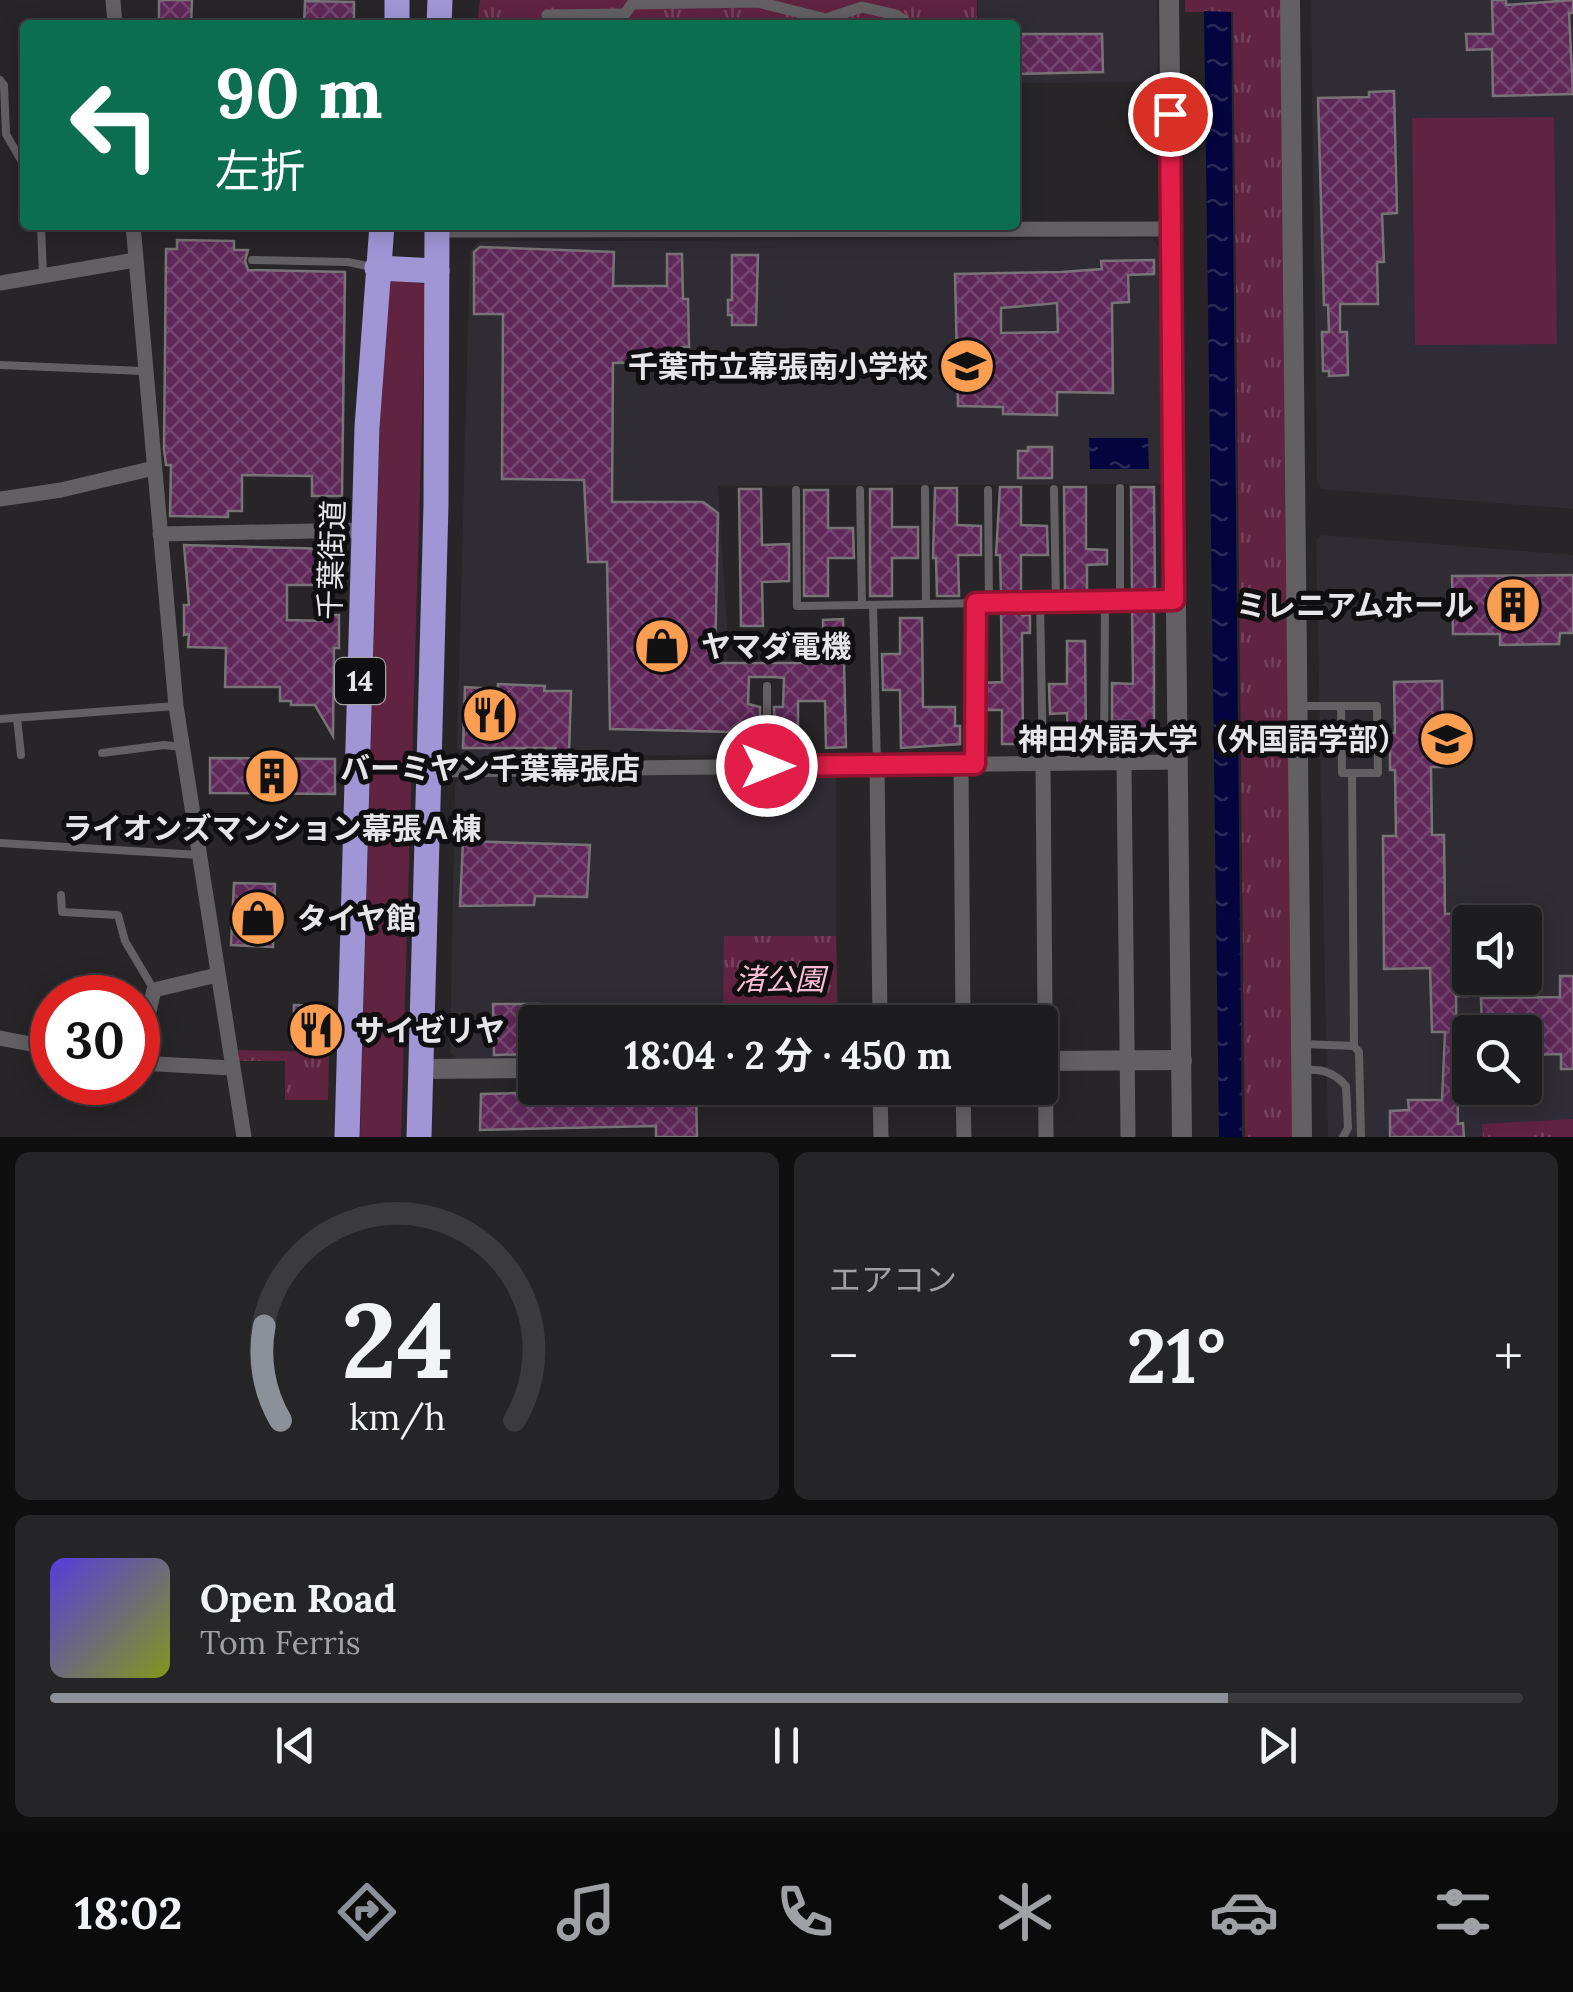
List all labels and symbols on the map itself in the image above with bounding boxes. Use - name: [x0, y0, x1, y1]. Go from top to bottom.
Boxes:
- pin: [1128, 72, 1213, 157]
- school or university icon: 千葉市立幕張南小学校: [937, 336, 997, 396]
- place label: 千葉市立幕張南小学校: [628, 347, 928, 385]
- street label: 千葉街道: [310, 499, 352, 621]
- building icon: ミレニアムホール: [1483, 575, 1543, 635]
- place label: ミレニアムホール: [1236, 586, 1474, 624]
- shop icon: ヤマダ電機: [632, 616, 692, 676]
- place label: ヤマダ電機: [701, 627, 851, 665]
- road number: 14: [335, 658, 385, 704]
- restaurant icon: バーミヤン千葉幕張店: [460, 685, 520, 745]
- school or university icon: 神田外語大学（外国語学部）: [1417, 709, 1477, 769]
- position arrow: [715, 714, 819, 818]
- place label: 神田外語大学（外国語学部）: [1018, 720, 1408, 758]
- building icon: ライオンズマンション幕張Ａ棟: [242, 746, 302, 806]
- place label: バーミヤン千葉幕張店: [340, 749, 640, 787]
- place label: ライオンズマンション幕張Ａ棟: [62, 809, 482, 847]
- shop icon: タイヤ館: [228, 888, 288, 948]
- place label: タイヤ館: [297, 899, 416, 937]
- park label: 渚公園: [735, 960, 829, 998]
- speed limit sign: 30: [30, 975, 160, 1105]
- restaurant icon: サイゼリヤ: [286, 1000, 346, 1060]
- place label: サイゼリヤ: [355, 1011, 505, 1049]

